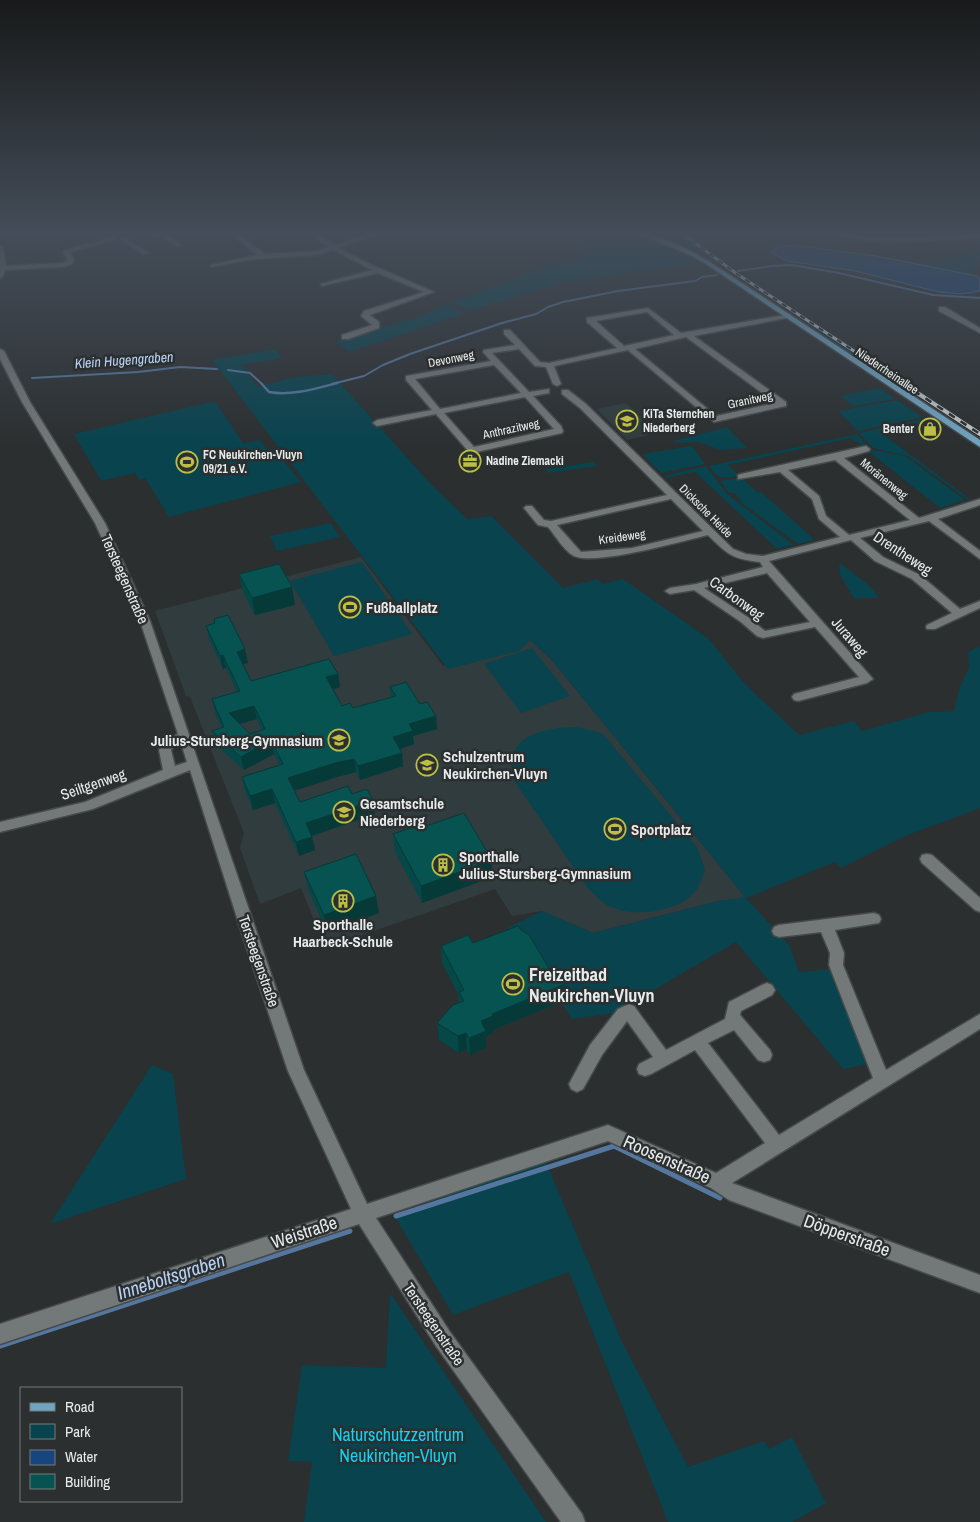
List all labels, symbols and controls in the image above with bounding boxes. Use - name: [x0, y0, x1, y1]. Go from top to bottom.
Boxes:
- street label: Niederrheinallee: [852, 344, 922, 398]
- street label: Devonweg: [427, 347, 476, 371]
- water label: Klein Hugengraben: [74, 348, 174, 372]
- street label: Granitweg: [726, 387, 774, 413]
- place label: KiTa Sternchen Niederberg: [643, 406, 714, 436]
- school or university icon: KiTa Sternchen Niederberg: [615, 409, 639, 433]
- street label: Anthrazitweg: [480, 415, 541, 443]
- shop icon: Benter: [918, 417, 942, 441]
- place label: Benter: [883, 421, 914, 437]
- place label: FC Neukirchen-Vluyn 09/21 e.V.: [203, 447, 303, 477]
- office icon: Nadine Ziemacki: [458, 449, 482, 473]
- sports icon: FC Neukirchen-Vluyn 09/21 e.V.: [175, 450, 199, 474]
- place label: Nadine Ziemacki: [486, 453, 564, 469]
- street label: Moränenweg: [857, 455, 912, 503]
- street label: Dicksche Heide: [676, 481, 736, 541]
- street label: Kreideweg: [598, 526, 647, 548]
- street label: Drentheweg: [869, 526, 937, 580]
- street label: Tersteegenstraße: [96, 531, 154, 627]
- street label: Carbonweg: [705, 571, 769, 625]
- sports icon: Fußballplatz: [338, 595, 362, 619]
- place label: Fußballplatz: [366, 597, 438, 618]
- street label: Juraweg: [827, 612, 873, 662]
- school or university icon: Julius-Stursberg-Gymnasium: [327, 728, 351, 752]
- place label: Julius-Stursberg-Gymnasium: [151, 730, 323, 751]
- place label: Schulzentrum Neukirchen-Vluyn: [443, 746, 548, 784]
- school or university icon: Schulzentrum Neukirchen-Vluyn: [415, 753, 439, 777]
- street label: Seiltgenweg: [58, 763, 129, 805]
- place label: Gesamtschule Niederberg: [360, 793, 444, 831]
- school or university icon: Gesamtschule Niederberg: [332, 800, 356, 824]
- sports icon: Sportplatz: [603, 817, 627, 841]
- place label: Sportplatz: [631, 819, 691, 840]
- place label: Sporthalle Julius-Stursberg-Gymnasium: [459, 846, 631, 884]
- building icon: Sporthalle Julius-Stursberg-Gymnasium: [431, 853, 455, 877]
- building icon: Sporthalle Haarbeck-Schule: [331, 889, 355, 913]
- street label: Tersteegenstraße: [233, 912, 285, 1010]
- place label: Sporthalle Haarbeck-Schule: [293, 914, 393, 952]
- place label: Freizeitbad Neukirchen-Vluyn: [529, 962, 655, 1008]
- sports icon: Freizeitbad Neukirchen-Vluyn: [501, 972, 525, 996]
- street label: Roosenstraße: [620, 1129, 714, 1189]
- street label: Döpperstraße: [800, 1208, 894, 1262]
- street label: Weistraße: [268, 1210, 340, 1254]
- water label: Inneboltsgraben: [114, 1246, 228, 1306]
- street label: Tersteegenstraße: [399, 1278, 470, 1370]
- legend: [20, 1387, 182, 1502]
- text: Road: [65, 1396, 94, 1417]
- text: Park: [65, 1421, 91, 1442]
- park label: Naturschutzzentrum Neukirchen-Vluyn: [332, 1422, 464, 1468]
- text: Water: [65, 1446, 97, 1467]
- text: Building: [65, 1471, 110, 1492]

